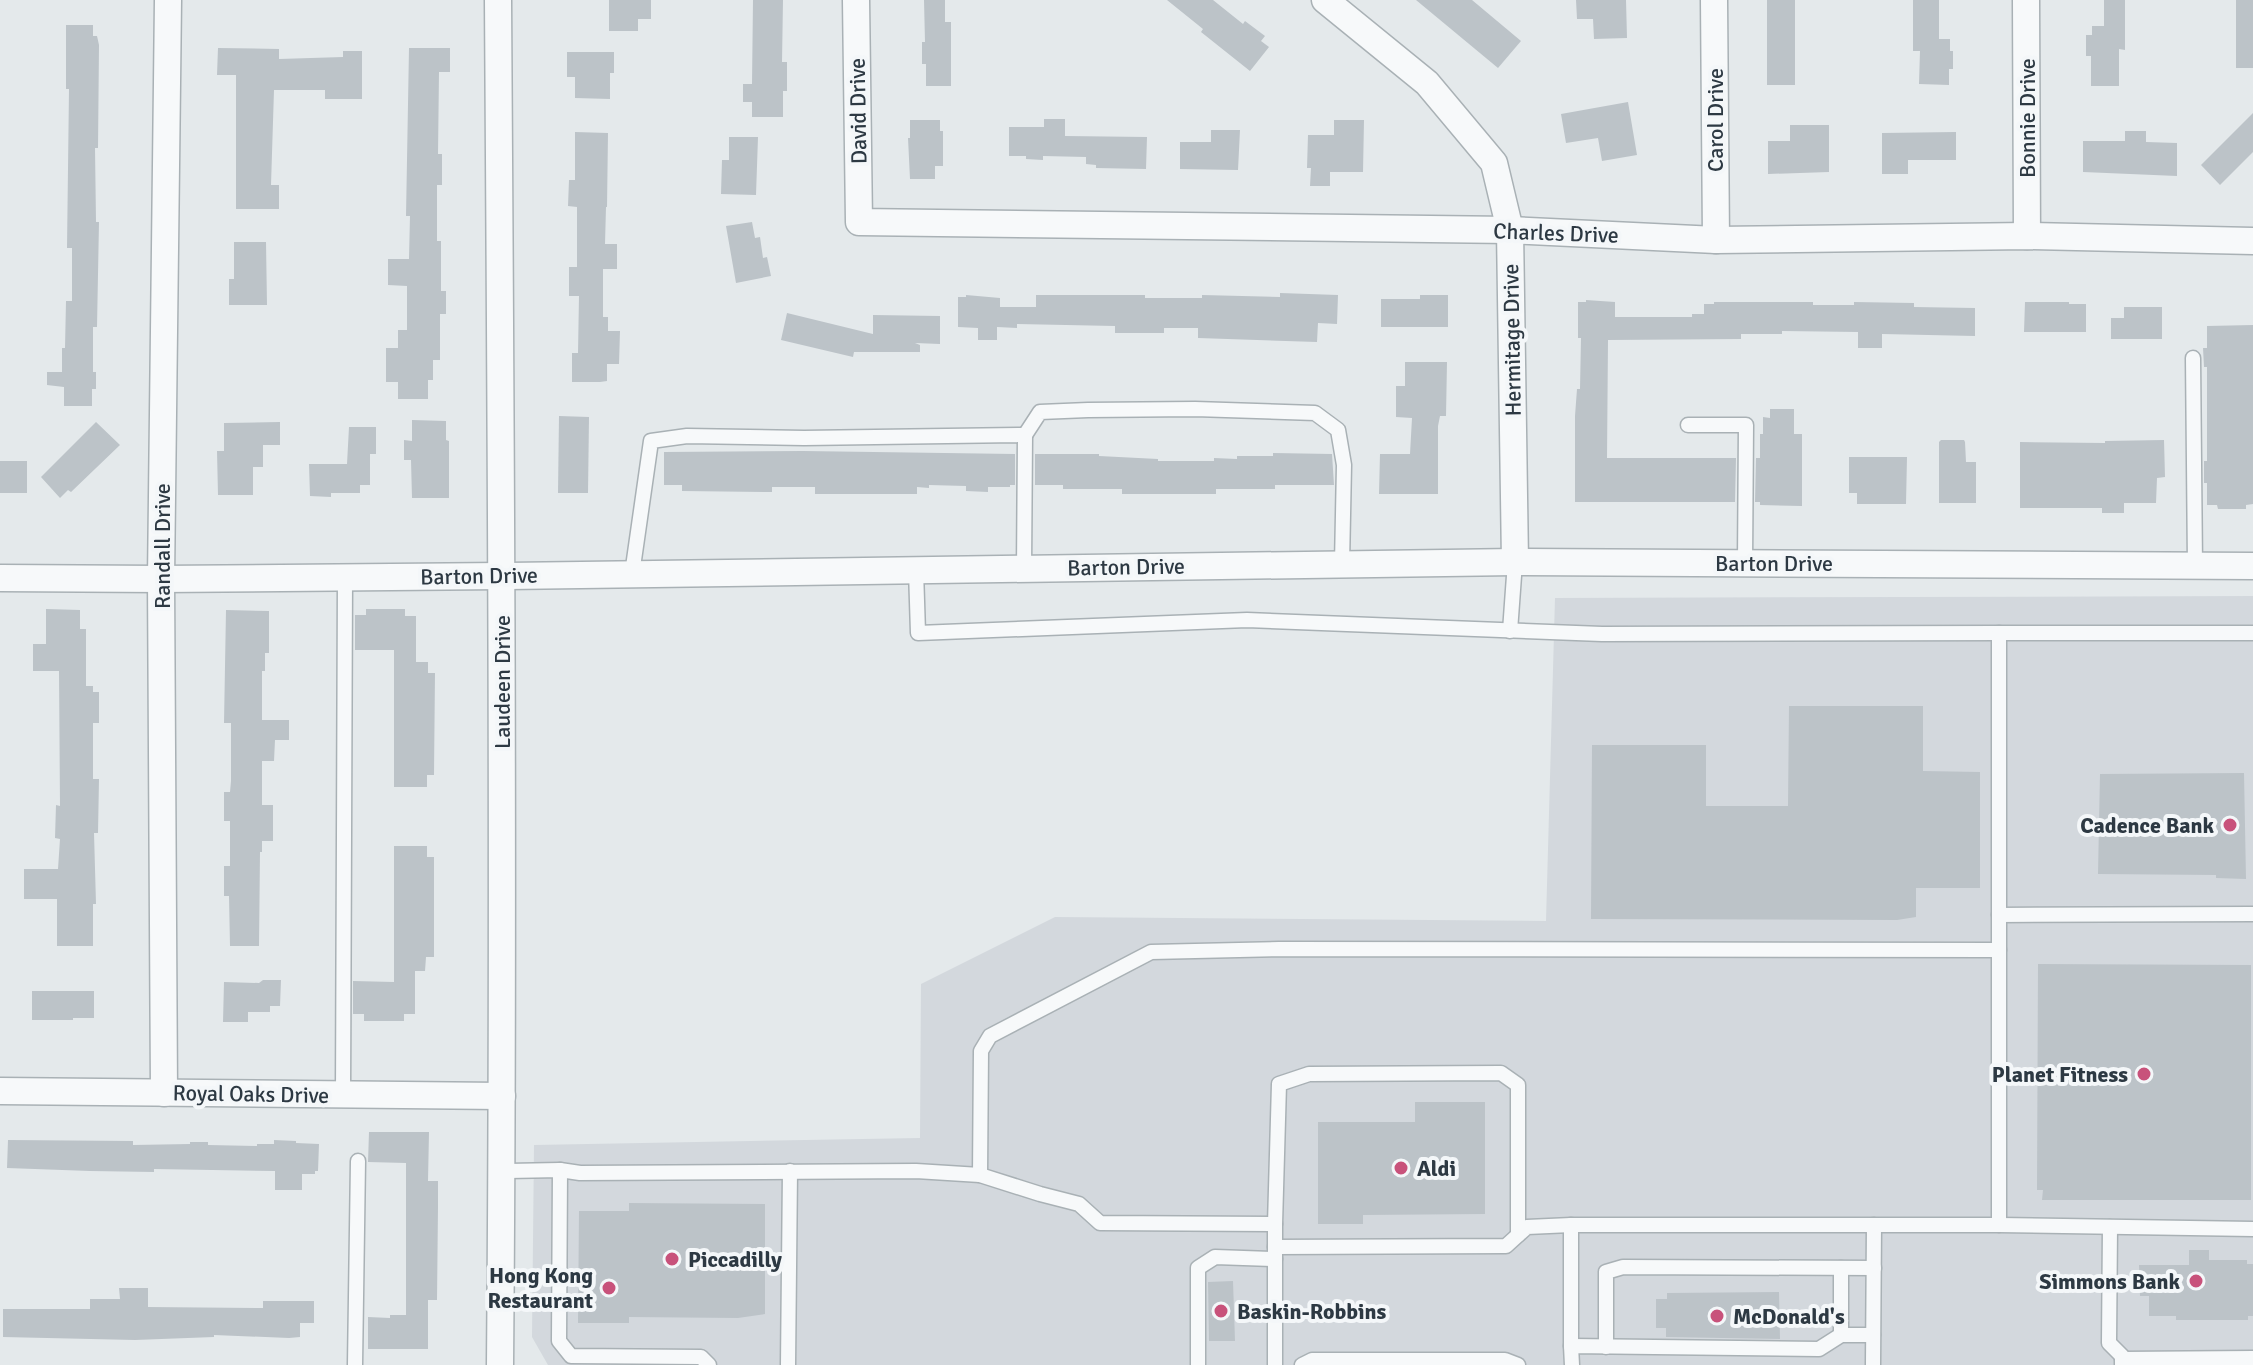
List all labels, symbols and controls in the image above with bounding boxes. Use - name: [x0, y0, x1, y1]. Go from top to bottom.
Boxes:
- street label: David Drive: [844, 58, 872, 164]
- street label: Bonnie Drive: [2014, 58, 2041, 178]
- street label: Carol Drive: [1702, 68, 1729, 172]
- street label: Charles Drive: [1493, 217, 1619, 249]
- street label: Hermitage Drive: [1497, 263, 1527, 417]
- street label: Randall Drive: [149, 483, 176, 609]
- street label: Barton Drive: [1715, 550, 1833, 577]
- street label: Barton Drive: [1067, 552, 1185, 582]
- street label: Barton Drive: [420, 561, 538, 591]
- street label: Laudeen Drive: [489, 615, 516, 749]
- place label: Cadence Bank: [2080, 812, 2214, 839]
- marker: Cadence Bank: [2221, 816, 2239, 834]
- place label: Planet Fitness: [1992, 1061, 2128, 1088]
- marker: Planet Fitness: [2135, 1065, 2153, 1083]
- street label: Royal Oaks Drive: [173, 1079, 329, 1109]
- place label: Aldi: [1417, 1155, 1456, 1182]
- marker: Aldi: [1392, 1159, 1410, 1177]
- place label: Piccadilly: [688, 1246, 782, 1273]
- marker: Piccadilly: [663, 1250, 681, 1268]
- place label: Hong Kong Restaurant: [487, 1262, 593, 1314]
- place label: Simmons Bank: [2039, 1268, 2180, 1295]
- marker: Simmons Bank: [2187, 1272, 2205, 1290]
- marker: Hong Kong Restaurant: [600, 1279, 618, 1297]
- place label: Baskin-Robbins: [1237, 1298, 1387, 1325]
- marker: Baskin-Robbins: [1212, 1302, 1230, 1320]
- place label: McDonald's: [1733, 1303, 1845, 1330]
- marker: McDonald's: [1708, 1307, 1726, 1325]

